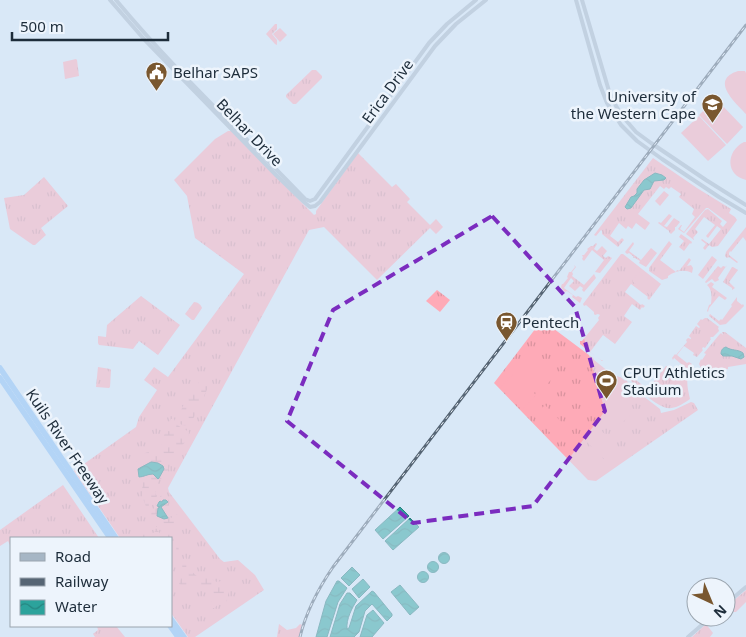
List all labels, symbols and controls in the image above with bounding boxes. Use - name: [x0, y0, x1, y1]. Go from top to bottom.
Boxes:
- scale bar: [12, 10, 169, 42]
- text: 500 m: [20, 16, 64, 36]
- street label: Erica Drive: [357, 55, 417, 127]
- public building icon: Belhar SAPS: [145, 60, 169, 91]
- place label: Belhar SAPS: [173, 62, 258, 82]
- place label: University of the Western Cape: [571, 86, 697, 123]
- school or university icon: University of the Western Cape: [700, 93, 724, 124]
- street label: Belhar Drive: [213, 94, 287, 170]
- station icon: Pentech: [494, 310, 518, 341]
- place label: Pentech: [522, 312, 579, 332]
- place label: CPUT Athletics Stadium: [623, 362, 725, 399]
- sports icon: CPUT Athletics Stadium: [595, 369, 619, 400]
- street label: Kuils River Freeway: [22, 384, 114, 508]
- legend: [10, 537, 172, 627]
- text: Road: [55, 546, 91, 566]
- text: Railway: [55, 571, 109, 591]
- north arrow: [686, 577, 736, 627]
- text: Water: [55, 596, 97, 616]
- text: N: [710, 601, 731, 623]

